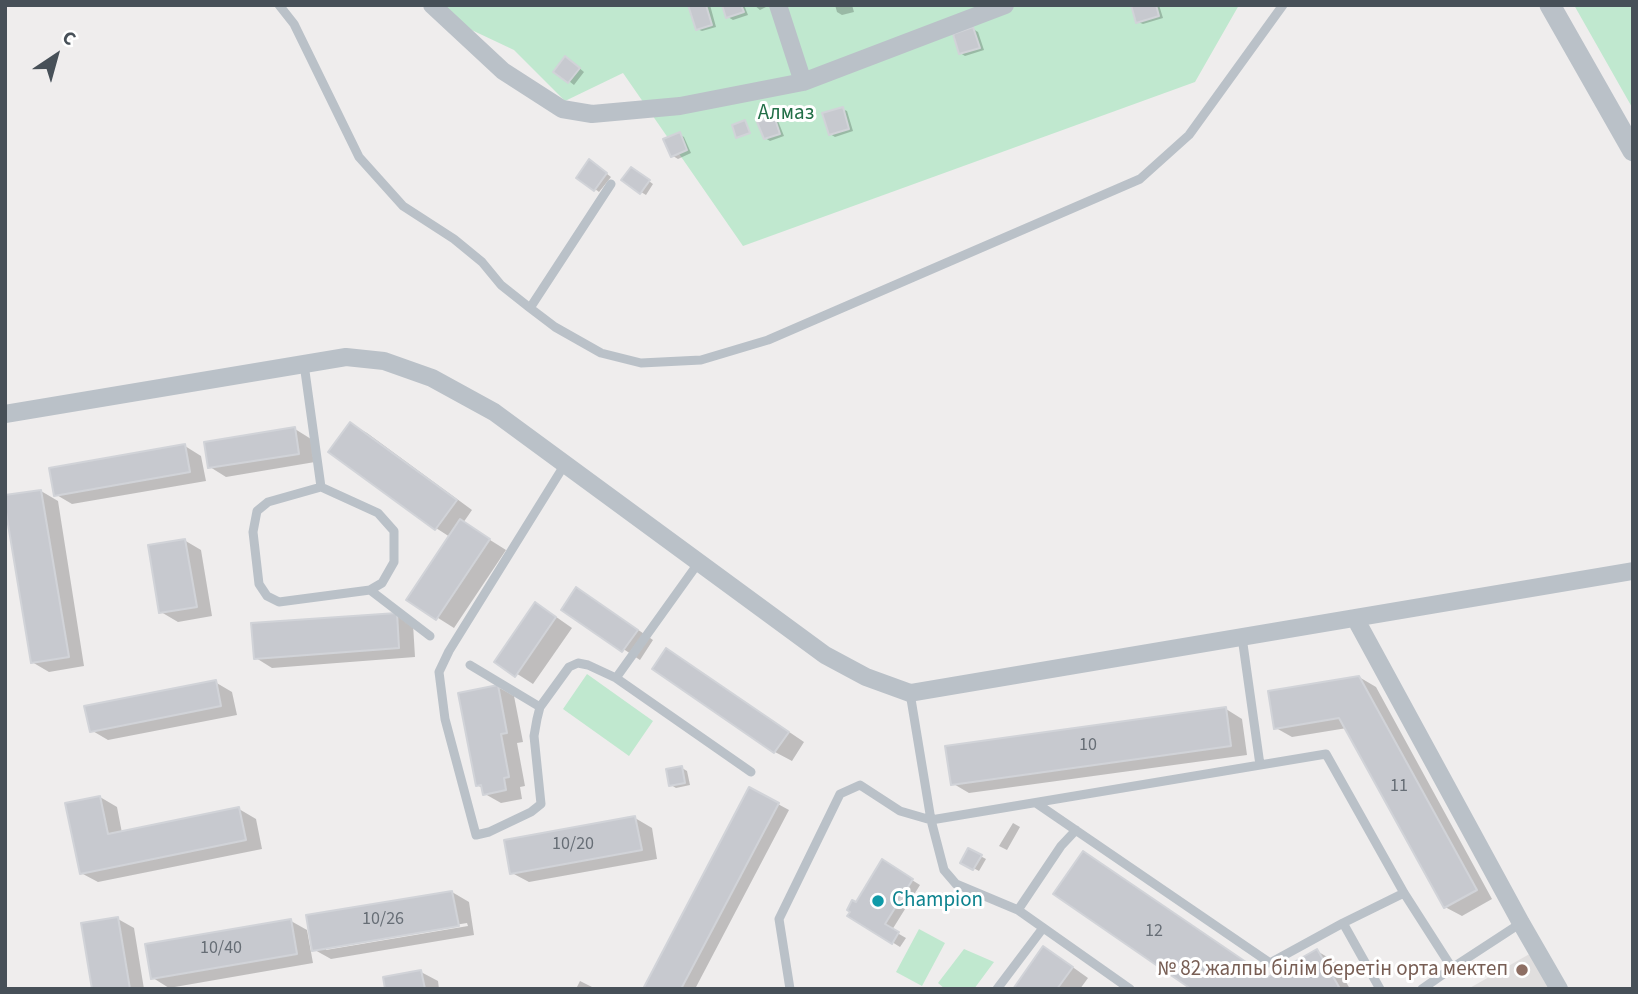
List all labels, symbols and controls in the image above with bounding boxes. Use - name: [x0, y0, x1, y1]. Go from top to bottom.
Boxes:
- north arrow: [21, 21, 91, 91]
- text: С: [56, 24, 81, 53]
- park label: Алмаз: [758, 101, 814, 127]
- house number: 10: [1079, 735, 1097, 757]
- house number: 11: [1390, 776, 1408, 798]
- house number: 10/20: [552, 834, 594, 856]
- place label: Champion: [892, 888, 983, 914]
- marker: Champion: [870, 893, 886, 909]
- house number: 10/26: [362, 909, 404, 931]
- house number: 12: [1145, 921, 1163, 943]
- house number: 10/40: [200, 938, 242, 960]
- place label: № 82 жалпы білім беретін орта мектеп: [1157, 957, 1508, 983]
- marker: № 82 жалпы білім беретін орта мектеп: [1514, 962, 1530, 978]

